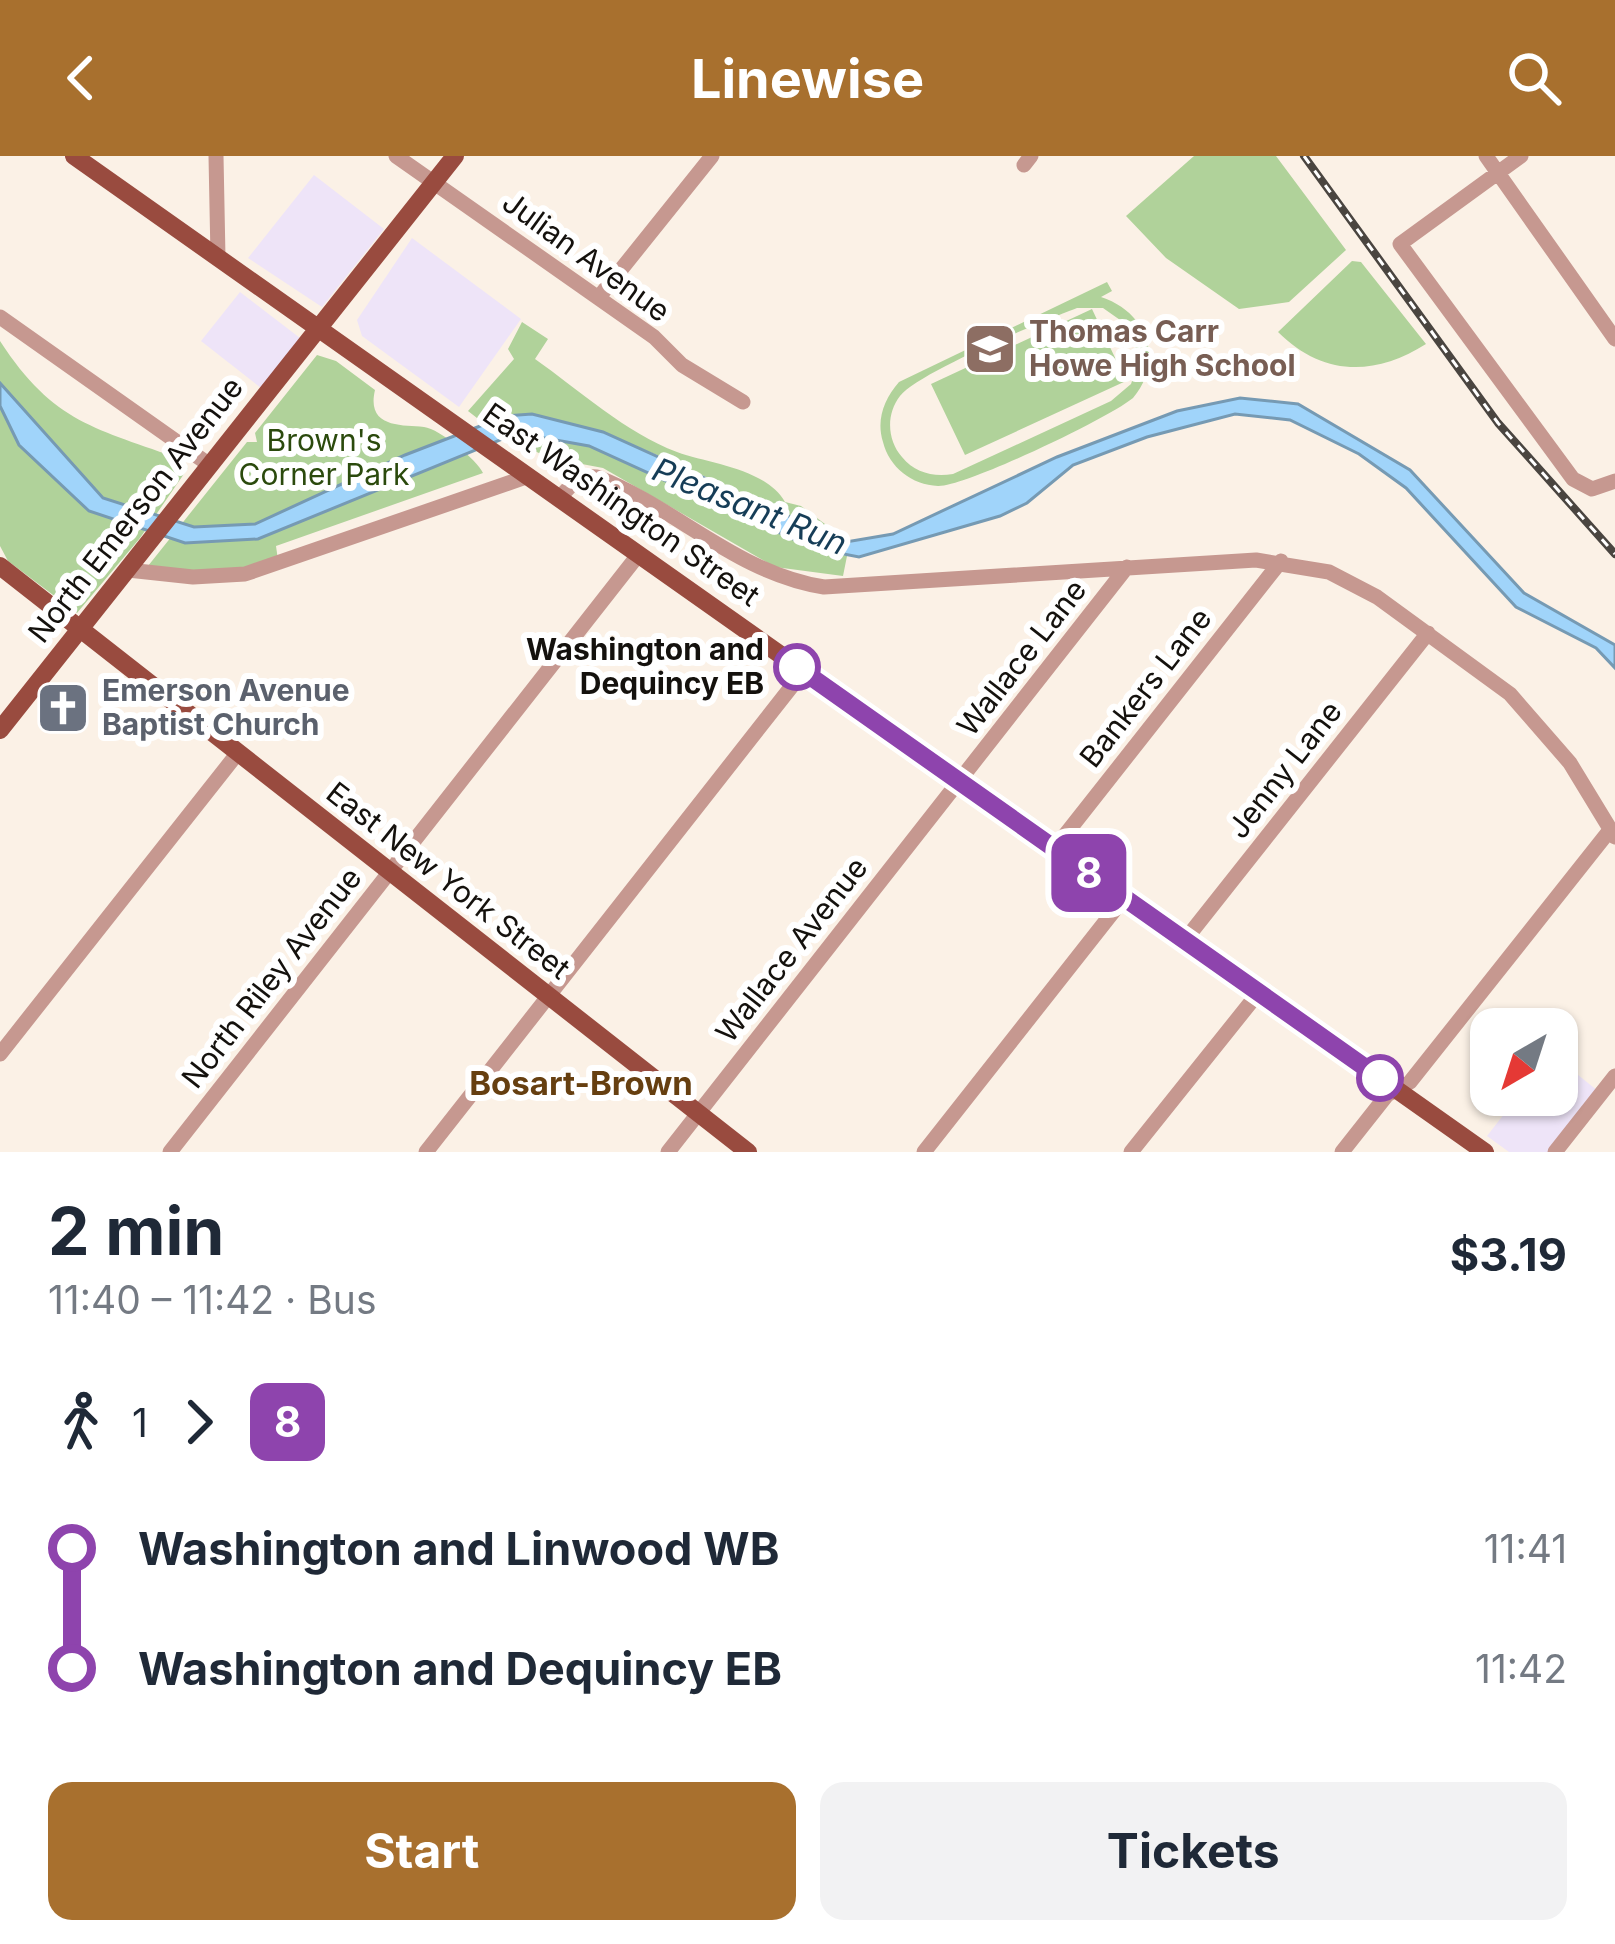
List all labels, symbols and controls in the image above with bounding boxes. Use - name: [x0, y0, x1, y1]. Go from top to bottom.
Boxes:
- icon: back: [48, 45, 114, 111]
- icon: search: [1501, 45, 1567, 111]
- text: Linewise: [691, 46, 924, 111]
- street label: Julian Avenue: [496, 183, 677, 329]
- place label: Thomas Carr Howe High School: [1029, 313, 1296, 383]
- school or university icon: Thomas Carr Howe High School: [962, 321, 1018, 377]
- street label: North Emerson Avenue: [20, 370, 250, 649]
- street label: East Washington Street: [476, 395, 767, 613]
- park label: Brown's Corner Park: [239, 422, 410, 492]
- water label: Pleasant Run: [647, 449, 853, 563]
- street label: Wallace Lane: [949, 572, 1093, 743]
- street label: Bankers Lane: [1072, 601, 1219, 774]
- place label: Washington and Dequincy EB: [526, 631, 764, 701]
- marker: Washington and Dequincy EB: [775, 645, 819, 689]
- place label: Emerson Avenue Baptist Church: [102, 672, 350, 742]
- church icon: Emerson Avenue Baptist Church: [35, 680, 91, 736]
- street label: Jenny Lane: [1220, 694, 1349, 845]
- street label: East New York Street: [320, 774, 578, 987]
- line badge: 8: [1050, 834, 1128, 912]
- text: 8: [1075, 847, 1103, 898]
- street label: Wallace Avenue: [708, 850, 875, 1049]
- street label: North Riley Avenue: [174, 860, 368, 1095]
- north arrow: [1470, 1008, 1578, 1116]
- map controls: [1470, 1008, 1578, 1116]
- unlabelled marker: [1358, 1056, 1402, 1100]
- district label: Bosart-Brown: [469, 1063, 693, 1103]
- text: 2 min: [48, 1191, 224, 1271]
- text: $3.19: [1450, 1227, 1567, 1282]
- text: 11:40 – 11:42 · Bus: [48, 1276, 376, 1323]
- icon: walk: [48, 1389, 114, 1455]
- icon: forward: [166, 1389, 232, 1455]
- text: 8: [274, 1396, 301, 1447]
- text: 1: [132, 1399, 148, 1446]
- text: Washington and Linwood WB: [138, 1521, 780, 1576]
- text: 11:41: [1484, 1525, 1567, 1572]
- text: Washington and Dequincy EB: [138, 1641, 782, 1696]
- text: 11:42: [1475, 1645, 1567, 1692]
- button: Start: [48, 1782, 796, 1920]
- button: Tickets: [820, 1782, 1567, 1920]

